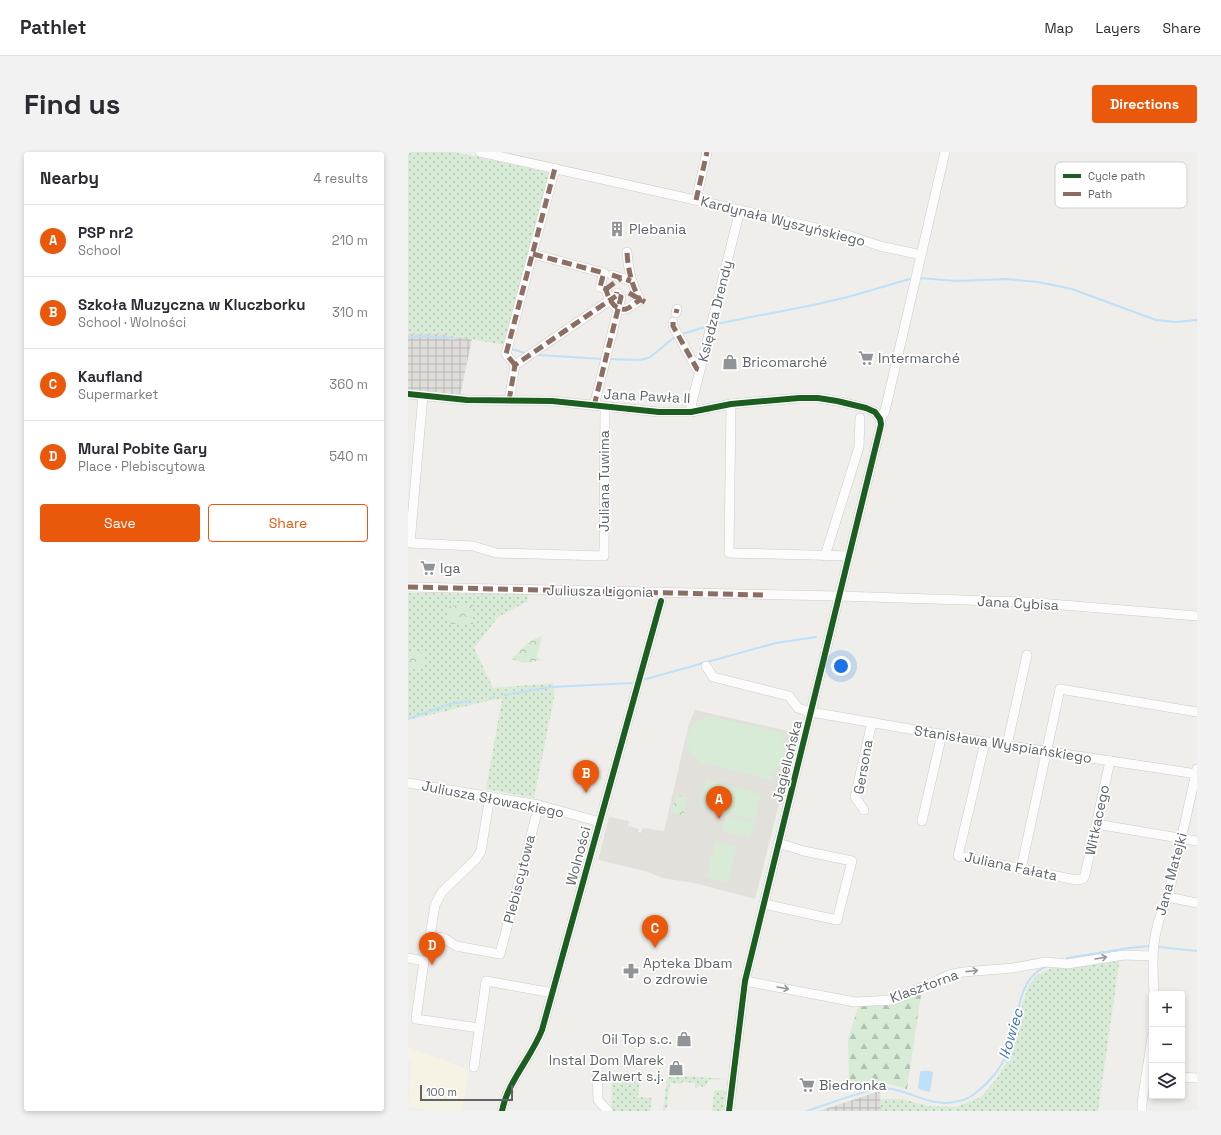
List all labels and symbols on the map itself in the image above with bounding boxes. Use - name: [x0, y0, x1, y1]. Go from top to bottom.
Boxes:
- legend: [1055, 162, 1187, 208]
- text: Cycle path: [1088, 169, 1145, 183]
- text: Path: [1088, 187, 1112, 201]
- street label: Kardynała Wyszyńskiego: [699, 192, 867, 250]
- building icon: Plebania: [608, 220, 626, 238]
- place label: Plebania: [629, 220, 686, 238]
- street label: Księdza Drendy: [694, 258, 736, 364]
- supermarket icon: Intermarché: [857, 349, 875, 367]
- place label: Intermarché: [878, 349, 960, 367]
- shop icon: Bricomarché: [721, 353, 739, 371]
- place label: Bricomarché: [742, 353, 827, 371]
- street label: Jana Pawła II: [603, 385, 691, 407]
- street label: Juliana Tuwima: [595, 430, 613, 532]
- supermarket icon: Iga: [419, 559, 437, 577]
- place label: Iga: [440, 559, 460, 577]
- street label: Juliusza Ligonia: [546, 581, 654, 601]
- street label: Jana Cybisa: [977, 592, 1059, 614]
- your location: [831, 656, 851, 676]
- street label: Jagiellońska: [768, 718, 806, 804]
- street label: Stanisława Wyspiańskiego: [913, 721, 1093, 767]
- street label: Gersona: [849, 738, 877, 796]
- pin: B: [573, 760, 599, 793]
- street label: Juliusza Słowackiego: [420, 776, 566, 822]
- street label: Witkacego: [1081, 783, 1113, 857]
- pin: A: [706, 786, 732, 819]
- street label: Wolności: [561, 824, 595, 888]
- street label: Jana Matejki: [1151, 831, 1191, 917]
- street label: Plebiscytowa: [499, 833, 539, 925]
- street label: Juliana Fałata: [963, 847, 1059, 885]
- pin: C: [642, 915, 668, 948]
- pin: D: [419, 932, 445, 965]
- place label: Apteka Dbam o zdrowie: [643, 954, 732, 988]
- one-way arrow: [1094, 954, 1107, 962]
- pharmacy icon: Apteka Dbam o zdrowie: [622, 962, 640, 980]
- street label: Klasztorna: [887, 965, 961, 1007]
- one-way arrow: [965, 967, 978, 975]
- one-way arrow: [776, 985, 789, 993]
- water label: Iłowiec: [994, 1005, 1027, 1061]
- place label: Oil Top s.c.: [602, 1030, 672, 1048]
- shop icon: Oil Top s.c.: [675, 1030, 693, 1048]
- place label: Instal Dom Marek Zalwert s.j.: [549, 1051, 664, 1085]
- shop icon: Instal Dom Marek Zalwert s.j.: [667, 1059, 685, 1077]
- supermarket icon: Biedronka: [798, 1076, 816, 1094]
- place label: Biedronka: [819, 1076, 887, 1094]
- scale bar: [420, 1083, 513, 1102]

